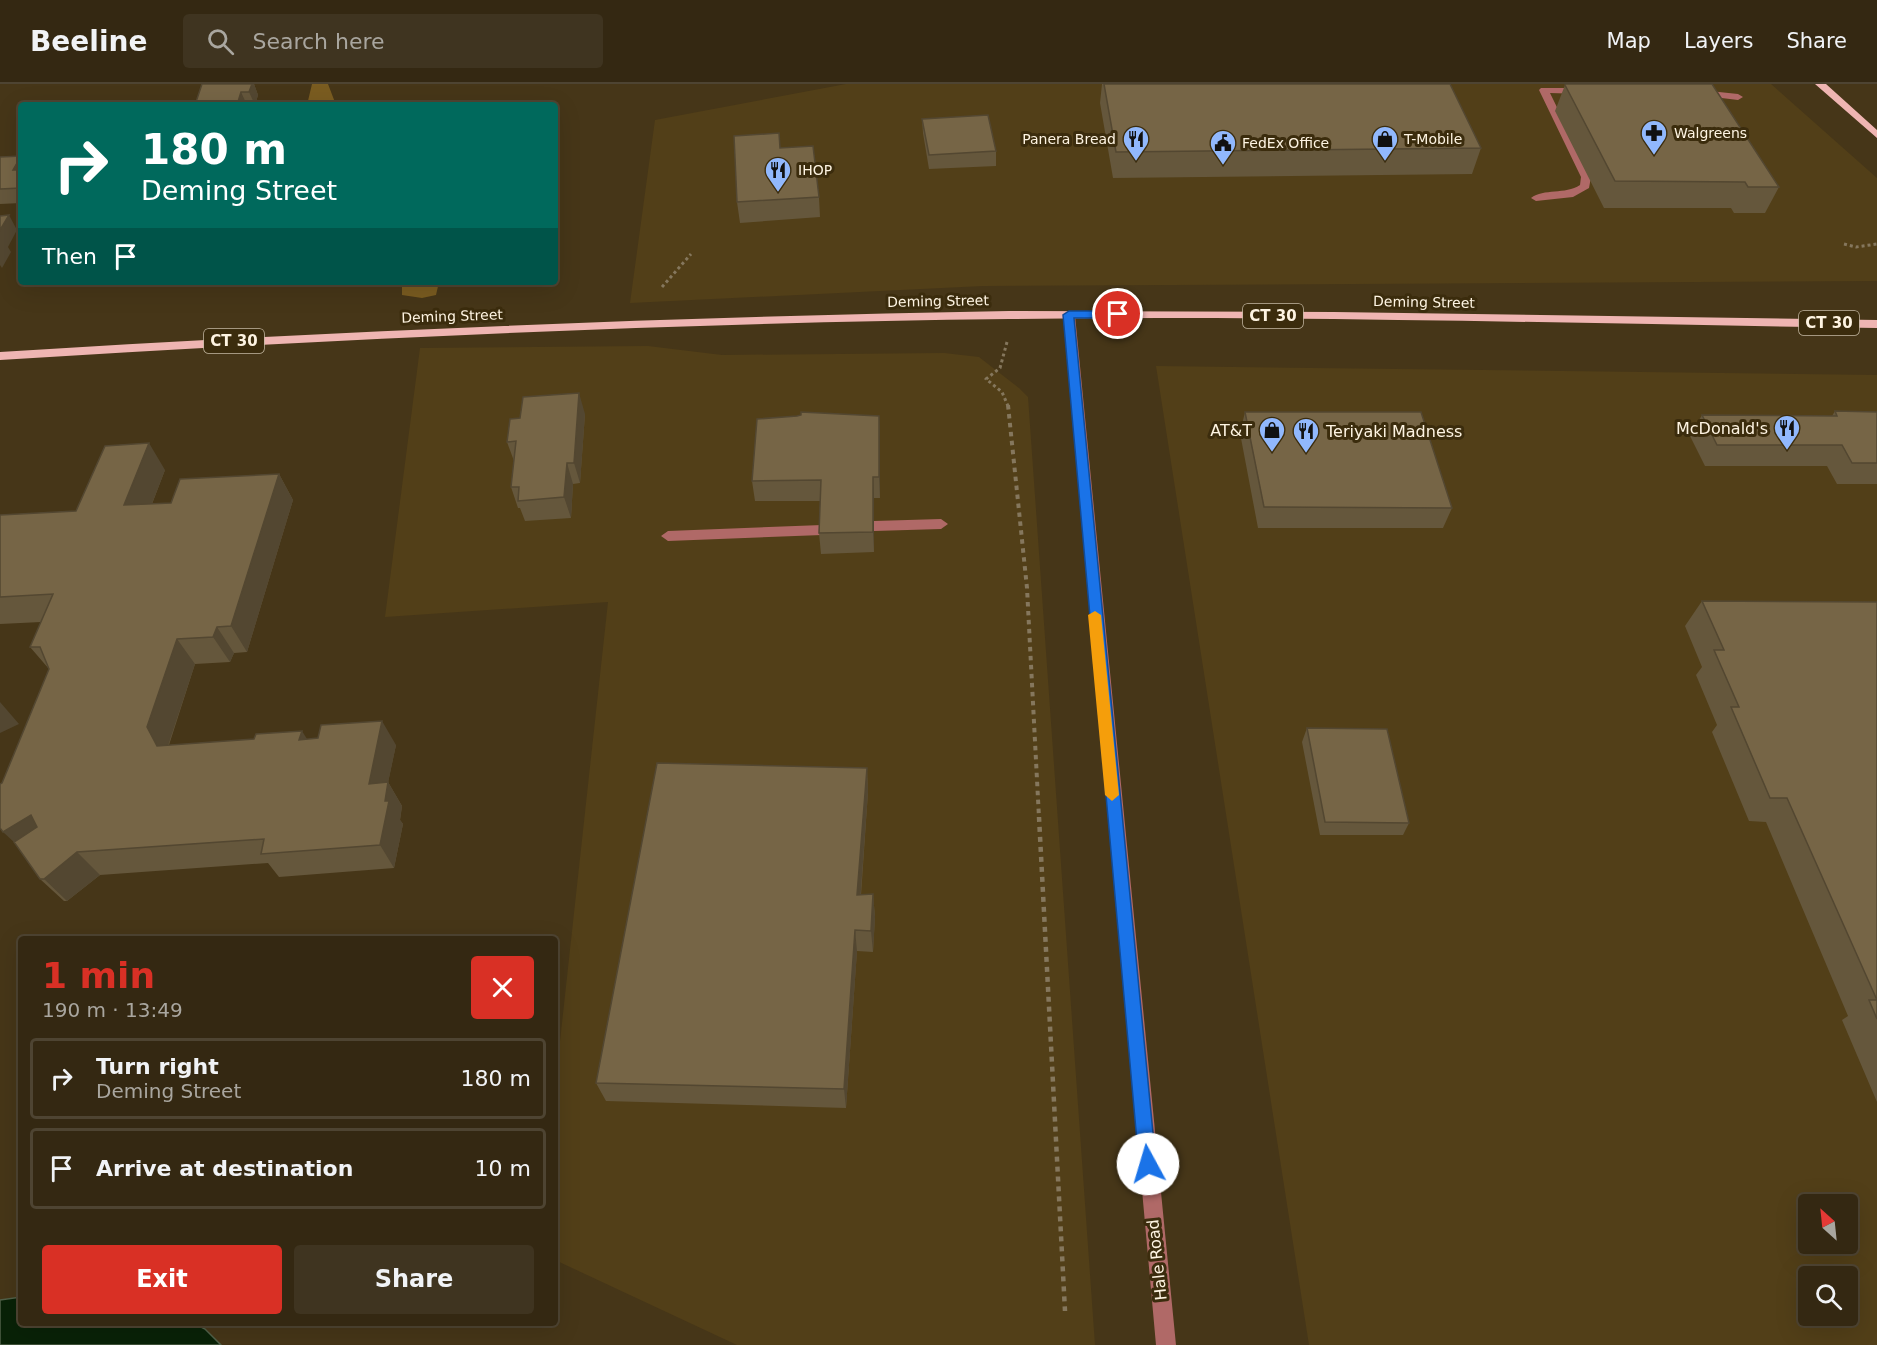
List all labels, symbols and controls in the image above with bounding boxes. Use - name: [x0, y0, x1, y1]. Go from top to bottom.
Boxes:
- search box: [183, 14, 603, 68]
- text: Beeline: [30, 25, 147, 58]
- icon: search: [204, 25, 237, 58]
- text: Search here: [252, 29, 385, 54]
- text: Map: [1607, 29, 1651, 53]
- text: Layers: [1684, 29, 1753, 53]
- text: Share: [1786, 29, 1847, 53]
- pharmacy icon: Walgreens: [1639, 118, 1669, 156]
- restaurant icon: Panera Bread: [1121, 124, 1151, 162]
- shop icon: T-Mobile: [1370, 124, 1400, 162]
- text: 180 m: [141, 125, 287, 174]
- place label: Walgreens: [1674, 125, 1747, 141]
- icon: right: [42, 126, 120, 204]
- public building icon: FedEx Office: [1208, 128, 1238, 166]
- place label: Panera Bread: [1022, 131, 1116, 147]
- place label: T-Mobile: [1403, 131, 1462, 147]
- place label: FedEx Office: [1242, 135, 1329, 151]
- restaurant icon: IHOP: [763, 155, 793, 193]
- place label: IHOP: [798, 162, 832, 178]
- text: Deming Street: [141, 175, 337, 206]
- icon: arrive: [109, 240, 142, 273]
- text: Then: [42, 244, 97, 269]
- pin: [1092, 288, 1143, 339]
- street label: Deming Street: [887, 292, 989, 310]
- street label: Deming Street: [1373, 293, 1475, 311]
- icon: arrive: [1101, 297, 1134, 330]
- road number: CT 30: [1243, 304, 1303, 328]
- street label: Deming Street: [401, 306, 504, 326]
- road number: CT 30: [1799, 311, 1859, 335]
- road number: CT 30: [204, 329, 264, 353]
- restaurant icon: McDonald's: [1772, 413, 1802, 451]
- shop icon: AT&T: [1257, 415, 1287, 453]
- restaurant icon: Teriyaki Madness: [1291, 416, 1321, 454]
- place label: McDonald's: [1676, 419, 1768, 438]
- place label: AT&T: [1210, 421, 1252, 440]
- place label: Teriyaki Madness: [1325, 422, 1462, 441]
- text: 1 min: [42, 955, 155, 996]
- button: close: [471, 956, 534, 1019]
- text: 190 m · 13:49: [42, 998, 183, 1022]
- text: Turn right: [96, 1054, 219, 1079]
- icon: right: [45, 1062, 78, 1095]
- text: 180 m: [461, 1066, 531, 1091]
- text: Deming Street: [96, 1079, 241, 1103]
- position arrow: [1116, 1132, 1180, 1196]
- icon: arrive: [45, 1152, 78, 1185]
- text: Arrive at destination: [96, 1156, 353, 1181]
- text: 10 m: [475, 1156, 531, 1181]
- north arrow: [1798, 1194, 1858, 1254]
- map controls: [1798, 1194, 1858, 1326]
- street label: Hale Road: [1143, 1219, 1171, 1301]
- button: Exit: [42, 1245, 282, 1314]
- button: Share: [294, 1245, 534, 1314]
- button: search: [1798, 1266, 1858, 1326]

